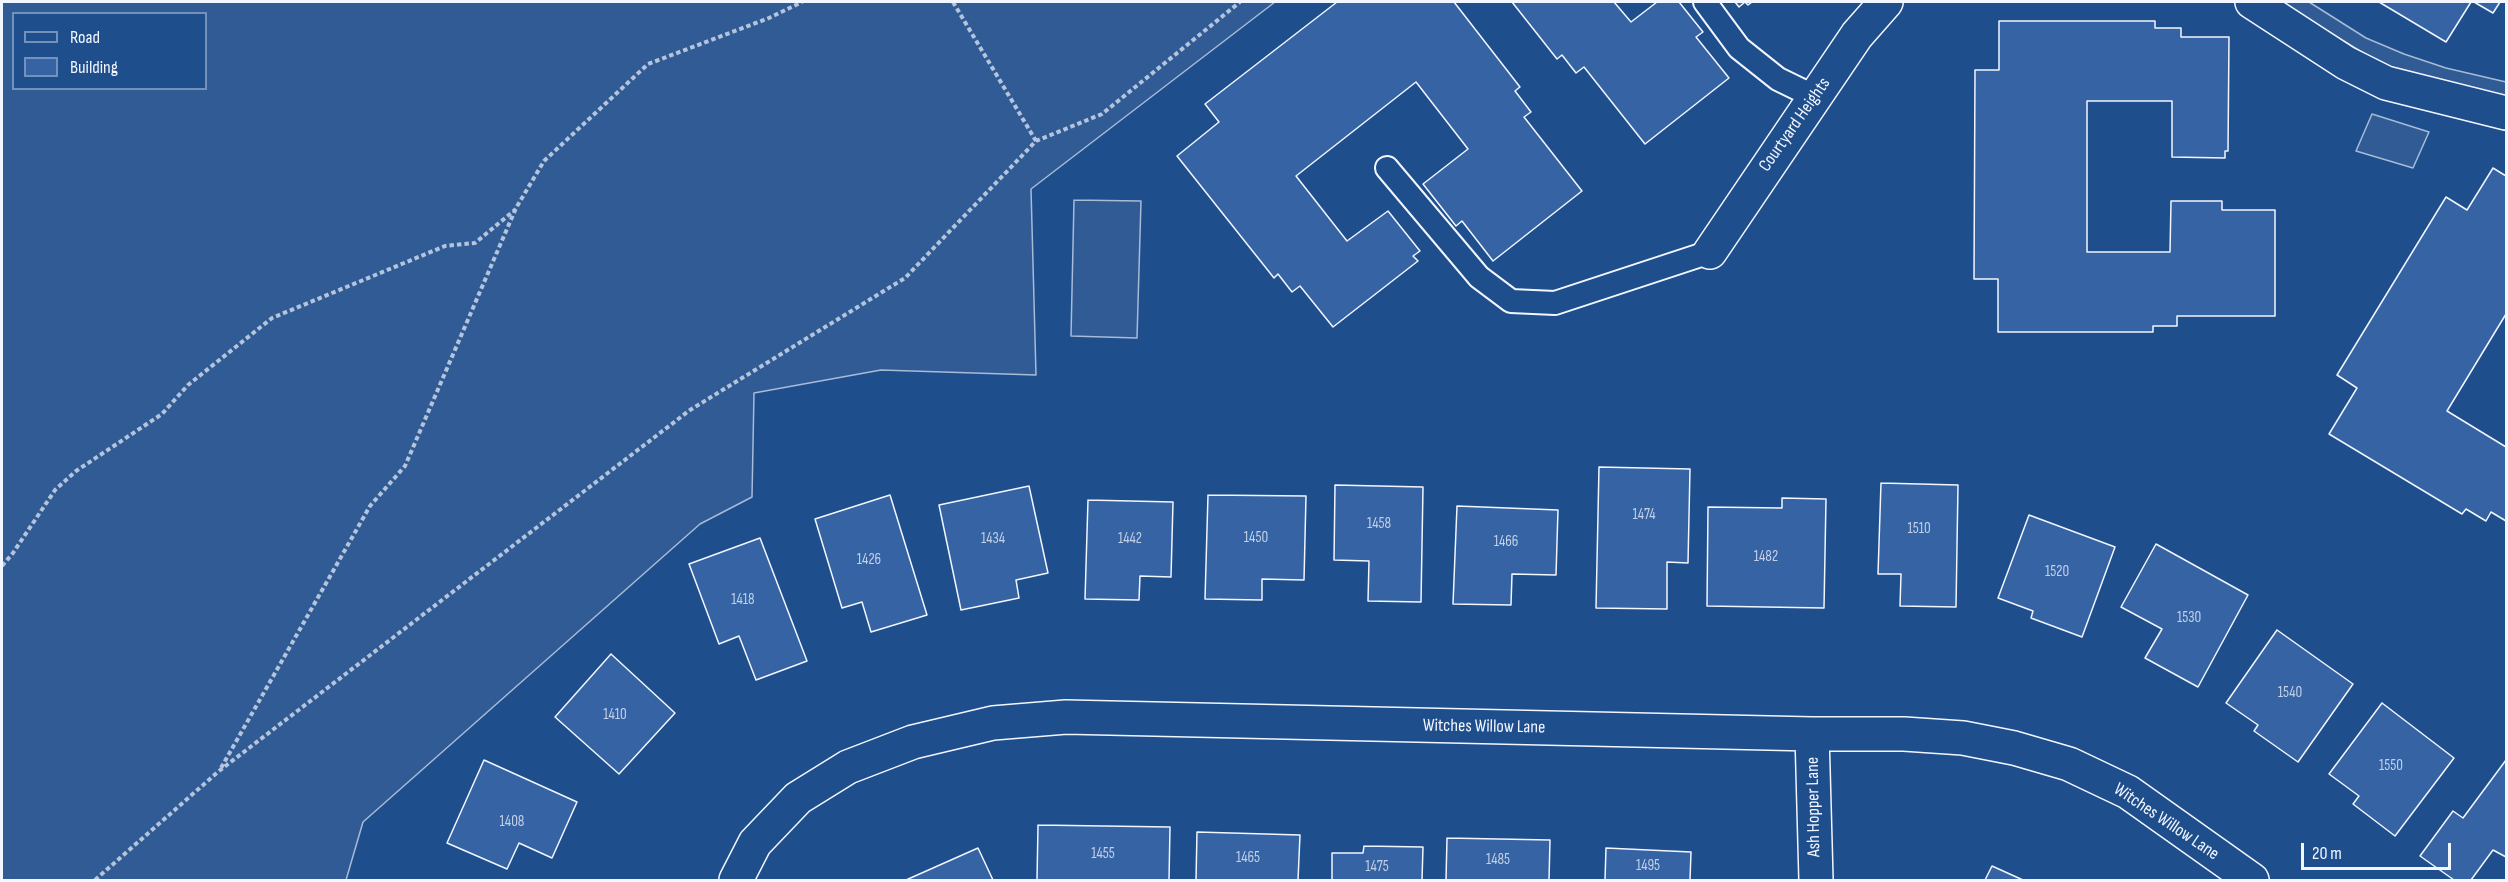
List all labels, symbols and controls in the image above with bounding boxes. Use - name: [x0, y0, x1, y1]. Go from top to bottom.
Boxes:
- legend: [12, 12, 207, 90]
- text: Road: [70, 27, 100, 48]
- text: Building: [70, 57, 118, 78]
- street label: Courtyard Heights: [1755, 74, 1835, 176]
- house number: 1474: [1633, 506, 1655, 524]
- house number: 1458: [1367, 515, 1391, 533]
- house number: 1510: [1907, 520, 1931, 538]
- house number: 1450: [1244, 529, 1268, 547]
- house number: 1434: [981, 530, 1005, 548]
- house number: 1442: [1118, 530, 1142, 548]
- house number: 1466: [1494, 533, 1518, 551]
- house number: 1482: [1754, 548, 1778, 566]
- house number: 1426: [857, 551, 881, 569]
- house number: 1520: [2045, 563, 2069, 581]
- house number: 1418: [731, 591, 755, 609]
- house number: 1530: [2177, 609, 2201, 627]
- house number: 1540: [2278, 684, 2302, 702]
- house number: 1410: [603, 706, 627, 724]
- street label: Witches Willow Lane: [1423, 715, 1545, 739]
- street label: Ash Hopper Lane: [1802, 757, 1826, 857]
- house number: 1550: [2379, 757, 2403, 775]
- street label: Witches Willow Lane: [2109, 779, 2223, 865]
- house number: 1408: [500, 813, 524, 831]
- scale bar: [2304, 831, 2454, 869]
- text: 20 m: [2312, 843, 2342, 864]
- house number: 1455: [1091, 845, 1115, 863]
- house number: 1465: [1236, 849, 1260, 867]
- house number: 1485: [1486, 851, 1510, 869]
- house number: 1495: [1636, 857, 1660, 875]
- house number: 1475: [1365, 858, 1389, 876]

